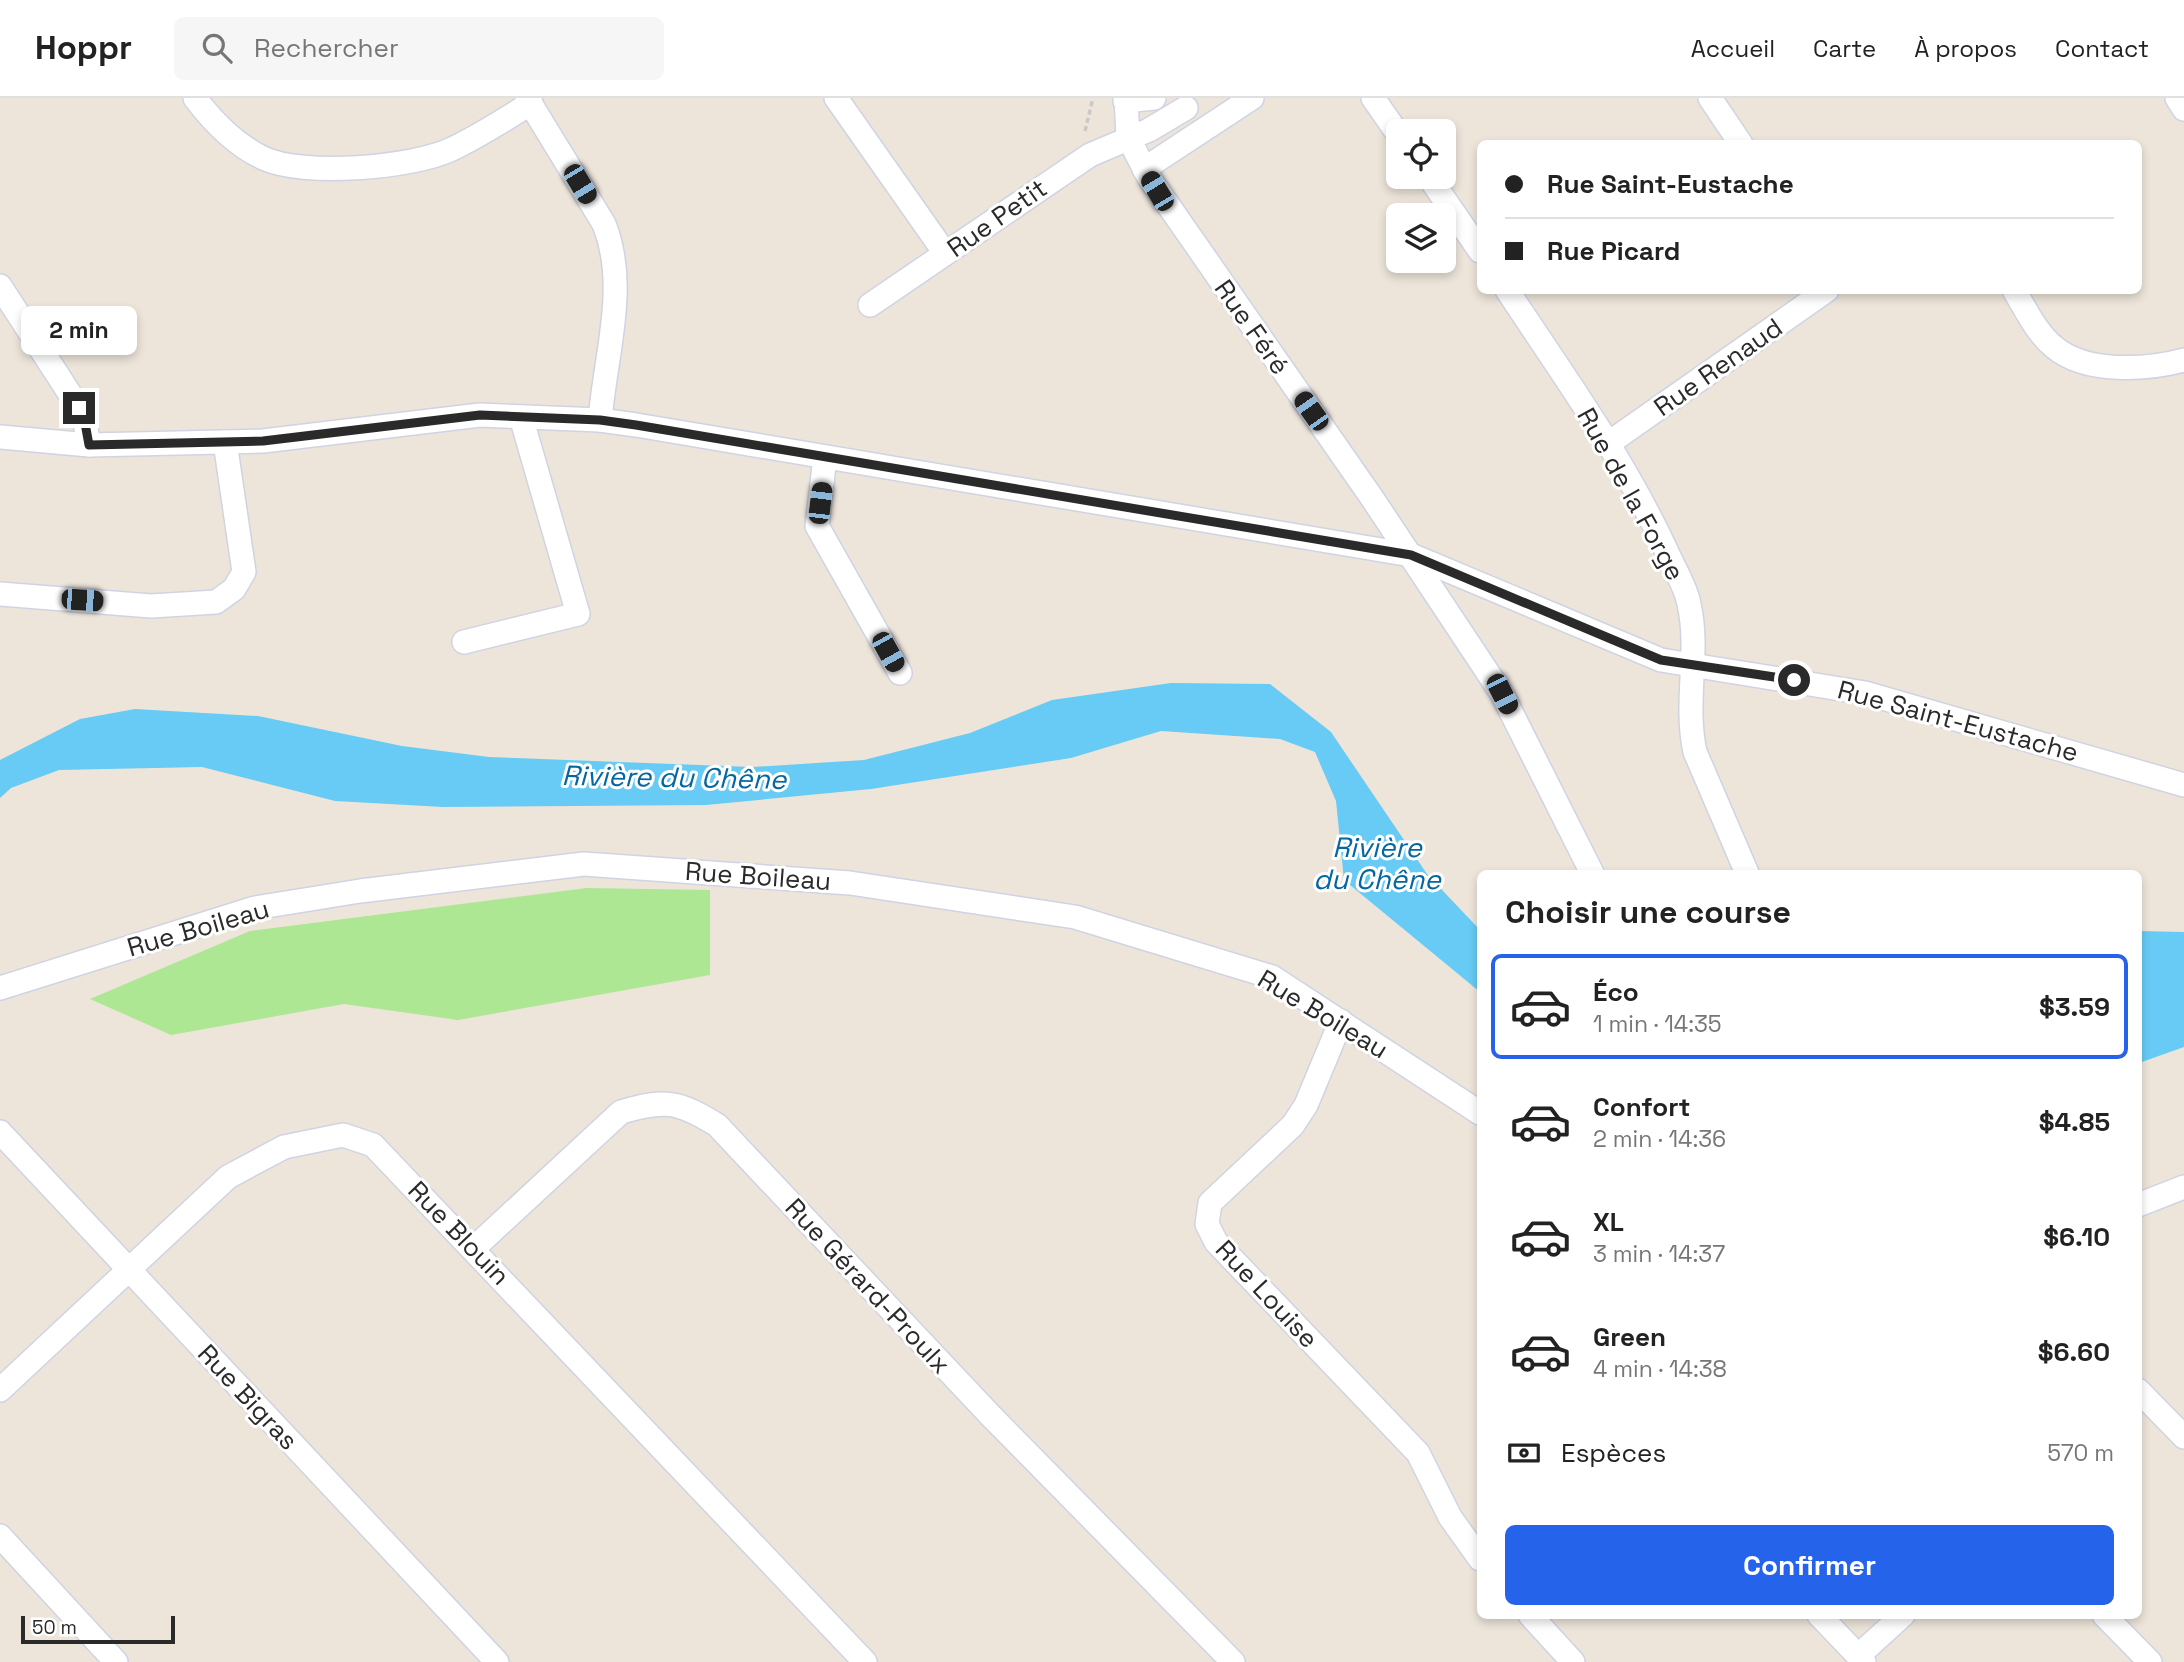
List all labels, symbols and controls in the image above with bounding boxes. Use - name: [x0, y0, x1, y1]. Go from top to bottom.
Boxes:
- search box: [174, 17, 664, 80]
- text: Hoppr: [35, 27, 132, 69]
- icon: search: [198, 29, 236, 67]
- text: Rechercher: [254, 31, 399, 65]
- text: Accueil: [1691, 33, 1775, 64]
- text: Carte: [1813, 33, 1876, 64]
- text: À propos: [1914, 33, 2017, 64]
- text: Contact: [2055, 33, 2149, 64]
- map controls: [1386, 119, 1456, 273]
- button: locate: [1386, 119, 1456, 189]
- car: [561, 161, 600, 207]
- text: Rue Saint-Eustache: [1547, 167, 1794, 201]
- car: [1138, 168, 1177, 214]
- street label: Rue Petit: [940, 171, 1054, 265]
- button: layers: [1386, 203, 1456, 273]
- text: Rue Picard: [1547, 234, 1680, 268]
- street label: Rue Féré: [1207, 273, 1297, 381]
- callout: 2 min: [21, 306, 137, 356]
- street label: Rue Renaud: [1647, 310, 1789, 424]
- text: 2 min: [49, 315, 109, 345]
- car: [1291, 388, 1332, 434]
- route end: [63, 392, 95, 424]
- street label: Rue de la Forge: [1569, 402, 1693, 586]
- car: [808, 481, 833, 525]
- car: [61, 588, 104, 612]
- car: [869, 629, 908, 675]
- route start: [1778, 664, 1810, 696]
- car: [1484, 671, 1521, 717]
- street label: Rue Saint-Eustache: [1834, 672, 2082, 770]
- water label: Rivière du Chêne: [561, 757, 788, 797]
- water label: Rivière du Chêne: [1313, 829, 1442, 897]
- street label: Rue Boileau: [684, 854, 832, 898]
- street label: Rue Boileau: [123, 891, 273, 965]
- text: Choisir une course: [1505, 892, 1791, 932]
- street label: Rue Boileau: [1252, 962, 1394, 1066]
- icon: car: [1509, 975, 1572, 1038]
- text: Éco: [1593, 975, 1639, 1009]
- text: $3.59: [2039, 990, 2110, 1024]
- text: 1 min · 14:35: [1593, 1009, 1722, 1039]
- icon: car: [1509, 1090, 1572, 1153]
- text: Confort: [1593, 1090, 1690, 1124]
- text: $4.85: [2039, 1105, 2110, 1139]
- text: 2 min · 14:36: [1593, 1124, 1726, 1154]
- street label: Rue Blouin: [401, 1174, 517, 1292]
- street label: Rue Gérard-Proulx: [778, 1191, 958, 1381]
- icon: car: [1509, 1205, 1572, 1268]
- text: XL: [1593, 1205, 1624, 1239]
- text: $6.10: [2043, 1220, 2110, 1254]
- street label: Rue Louise: [1208, 1233, 1326, 1355]
- text: 3 min · 14:37: [1593, 1239, 1725, 1269]
- icon: car: [1509, 1320, 1572, 1383]
- text: Green: [1593, 1320, 1666, 1354]
- text: $6.60: [2038, 1335, 2110, 1369]
- street label: Rue Bigras: [190, 1337, 306, 1457]
- text: 4 min · 14:38: [1593, 1354, 1727, 1384]
- icon: cash: [1505, 1434, 1543, 1472]
- text: Espèces: [1561, 1436, 1666, 1470]
- text: 570 m: [2047, 1438, 2114, 1468]
- button: Confirmer: [1505, 1525, 2114, 1605]
- scale bar: [21, 1613, 175, 1645]
- text: 50 m: [32, 1615, 77, 1640]

